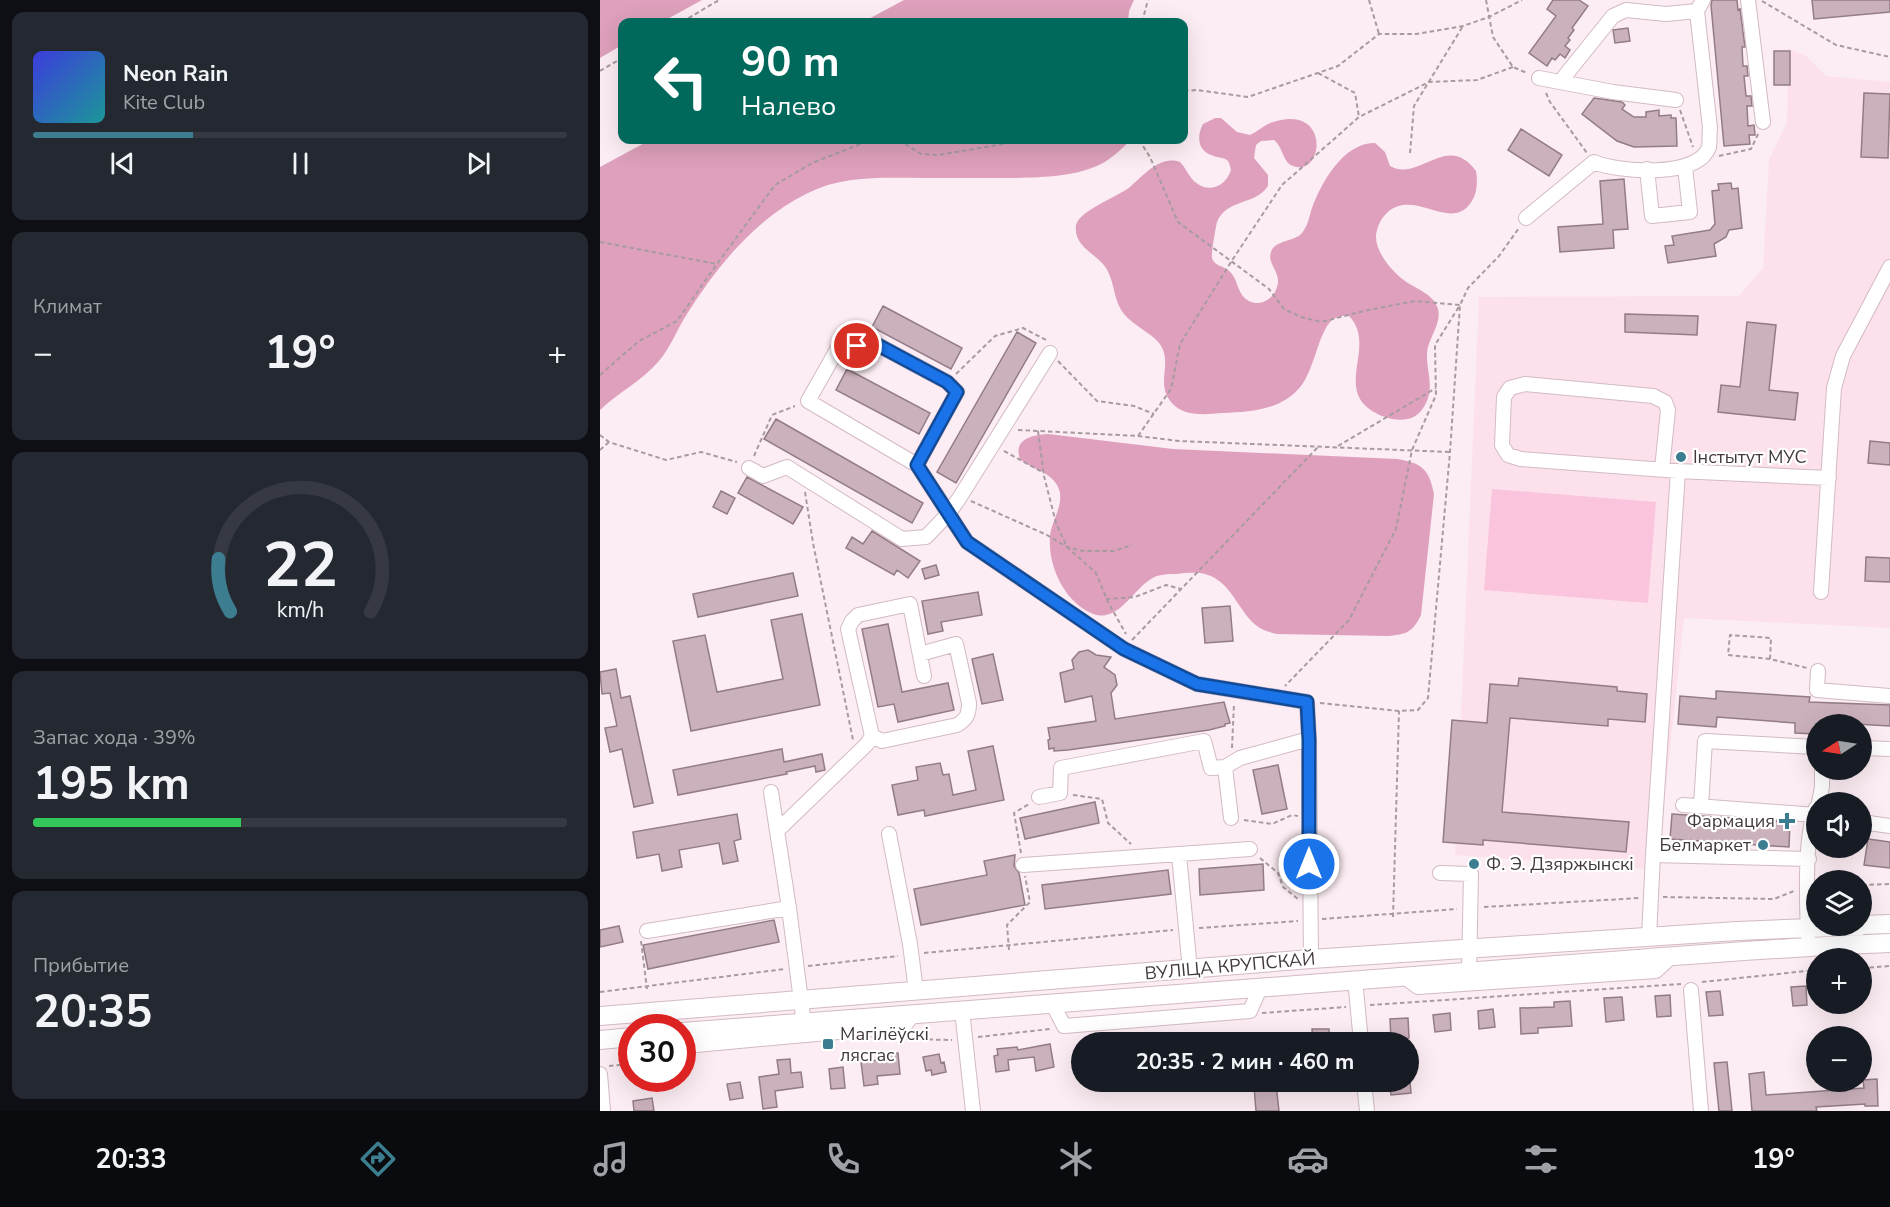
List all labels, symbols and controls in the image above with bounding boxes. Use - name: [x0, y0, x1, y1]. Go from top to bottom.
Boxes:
- text: 90 m: [741, 34, 840, 91]
- icon: left: [642, 42, 720, 120]
- text: Neon Rain: [123, 59, 228, 89]
- text: Налево: [741, 88, 836, 125]
- text: Kite Club: [123, 89, 205, 116]
- icon: previous: [106, 147, 139, 180]
- icon: pause: [284, 147, 317, 180]
- icon: next: [462, 147, 495, 180]
- text: Климат: [33, 293, 102, 320]
- pin: [831, 320, 882, 371]
- text: 19°: [264, 323, 336, 384]
- icon: arrive: [840, 329, 873, 362]
- text: −: [33, 331, 53, 376]
- text: +: [547, 331, 567, 376]
- place label: Інстытут МУС: [1693, 445, 1807, 469]
- marker: Інстытут МУС: [1674, 450, 1688, 464]
- text: 22: [263, 524, 337, 609]
- text: km/h: [276, 596, 324, 626]
- north arrow: [1806, 714, 1872, 780]
- map controls: [1806, 714, 1872, 1092]
- text: Запас хода · 39%: [33, 724, 196, 751]
- text: 195 km: [33, 754, 190, 815]
- button: sound: [1806, 792, 1872, 858]
- place label: Фармация: [1687, 809, 1775, 833]
- marker: Фармация: [1780, 814, 1794, 828]
- position arrow: [1277, 832, 1341, 896]
- place label: Белмаркет: [1660, 833, 1751, 857]
- marker: Белмаркет: [1756, 838, 1770, 852]
- place label: Ф. Э. Дзяржынскі: [1486, 852, 1634, 876]
- marker: Ф. Э. Дзяржынскі: [1467, 857, 1481, 871]
- button: layers: [1806, 870, 1872, 936]
- street label: ВУЛІЦА КРУПСКАЙ: [1144, 947, 1316, 985]
- button: +: [1806, 948, 1872, 1014]
- text: Прибытие: [33, 952, 129, 979]
- text: 20:35: [33, 982, 152, 1043]
- speed limit sign: 30: [618, 1014, 696, 1092]
- place label: Магілёўскі лясгас: [840, 1022, 929, 1067]
- button: −: [1806, 1026, 1872, 1092]
- marker: Магілёўскі лясгас: [821, 1037, 835, 1051]
- text: 20:35 · 2 мин · 460 m: [1136, 1047, 1354, 1077]
- icon: directions: [357, 1138, 399, 1180]
- icon: music: [590, 1138, 632, 1180]
- icon: phone: [822, 1138, 864, 1180]
- icon: climate: [1055, 1138, 1097, 1180]
- icon: car: [1287, 1138, 1329, 1180]
- icon: filters: [1520, 1138, 1562, 1180]
- text: 20:33: [95, 1141, 167, 1178]
- text: 19°: [1752, 1141, 1795, 1178]

